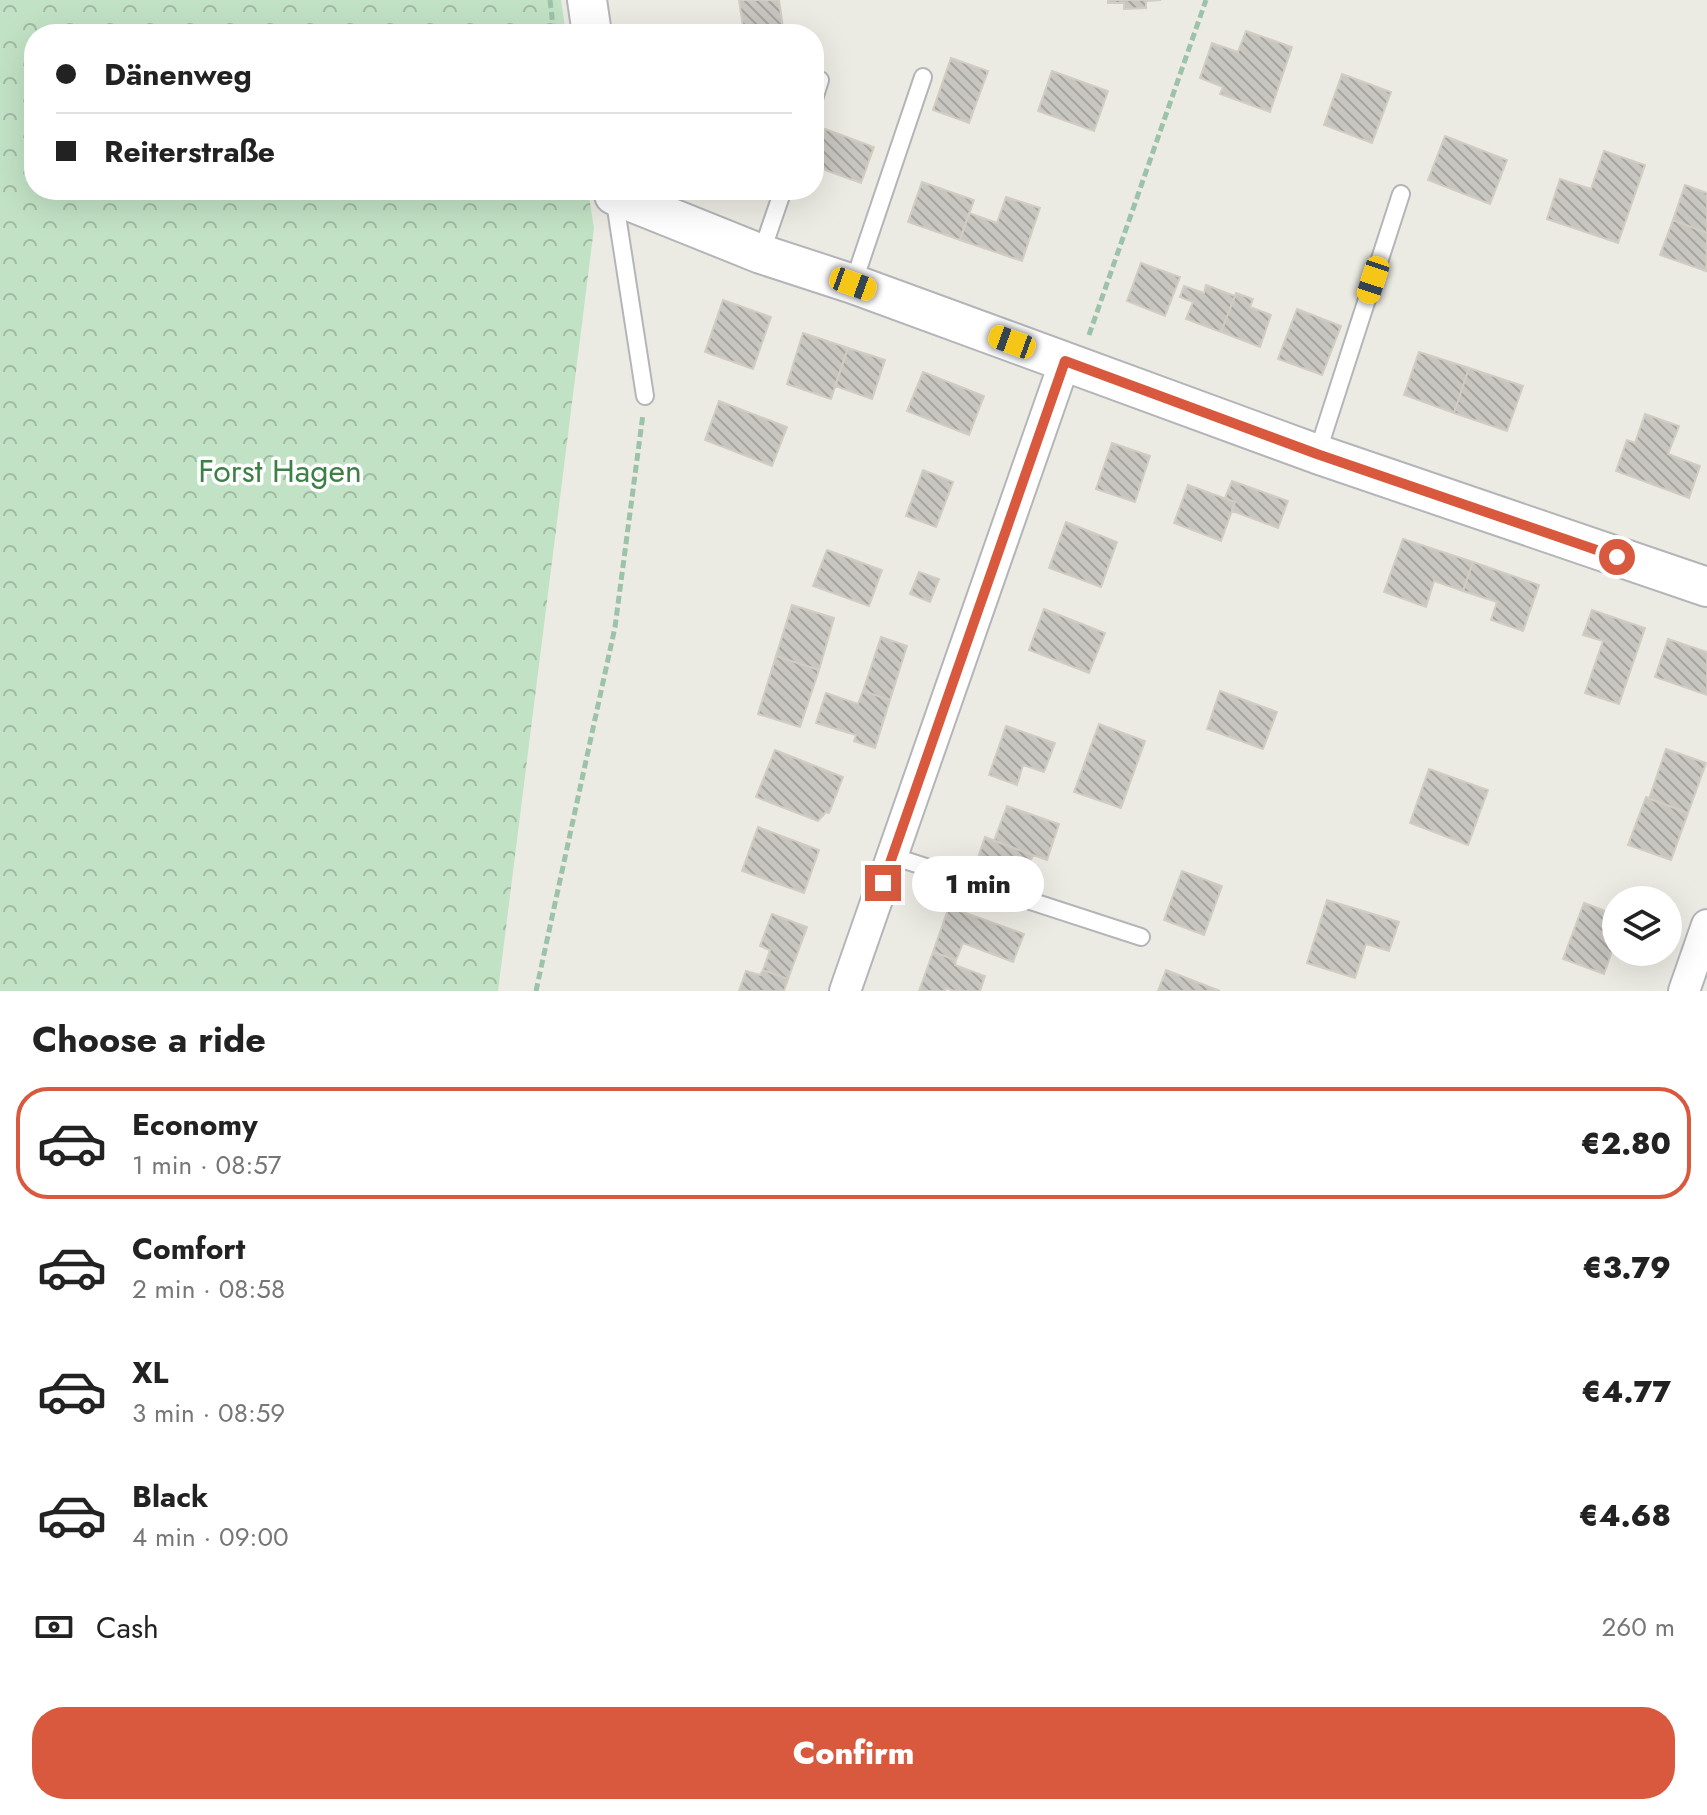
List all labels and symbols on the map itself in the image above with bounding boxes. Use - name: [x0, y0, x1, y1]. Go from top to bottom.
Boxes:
- car: [1354, 253, 1392, 307]
- car: [826, 265, 880, 303]
- car: [985, 323, 1039, 361]
- park label: Forst Hagen: [198, 448, 362, 494]
- route start: [1599, 539, 1635, 575]
- callout: 1 min: [911, 855, 1043, 911]
- route end: [865, 865, 901, 901]

